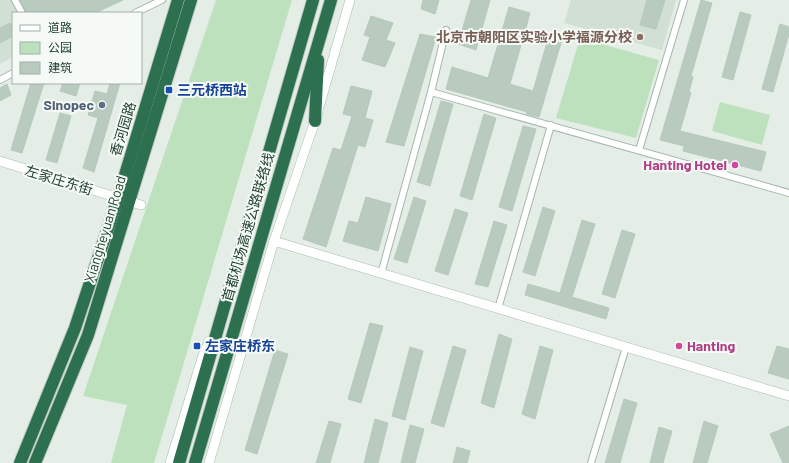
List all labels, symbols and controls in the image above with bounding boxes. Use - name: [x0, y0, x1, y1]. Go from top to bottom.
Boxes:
- legend: [12, 12, 142, 84]
- text: 道路: [48, 20, 72, 34]
- place label: 北京市朝阳区实验小学福源分校: [436, 28, 632, 45]
- marker: 北京市朝阳区实验小学福源分校: [635, 32, 645, 42]
- text: 公园: [48, 40, 72, 54]
- text: 建筑: [48, 60, 72, 74]
- place label: 三元桥西站: [177, 81, 247, 98]
- marker: 三元桥西站: [164, 85, 174, 95]
- place label: Sinopec: [44, 96, 94, 113]
- marker: Sinopec: [97, 100, 107, 110]
- street label: 香河园路: [106, 100, 139, 158]
- street label: 首都机场高速公路联络线: [218, 151, 277, 303]
- place label: Hanting Hotel: [643, 156, 727, 173]
- marker: Hanting Hotel: [730, 160, 740, 170]
- street label: 左家庄东街: [23, 161, 95, 198]
- street label: Xiangheyuan Road: [80, 173, 129, 284]
- place label: 左家庄桥东: [205, 337, 275, 354]
- place label: Hanting: [687, 337, 735, 354]
- marker: 左家庄桥东: [192, 341, 202, 351]
- marker: Hanting: [674, 341, 684, 351]

